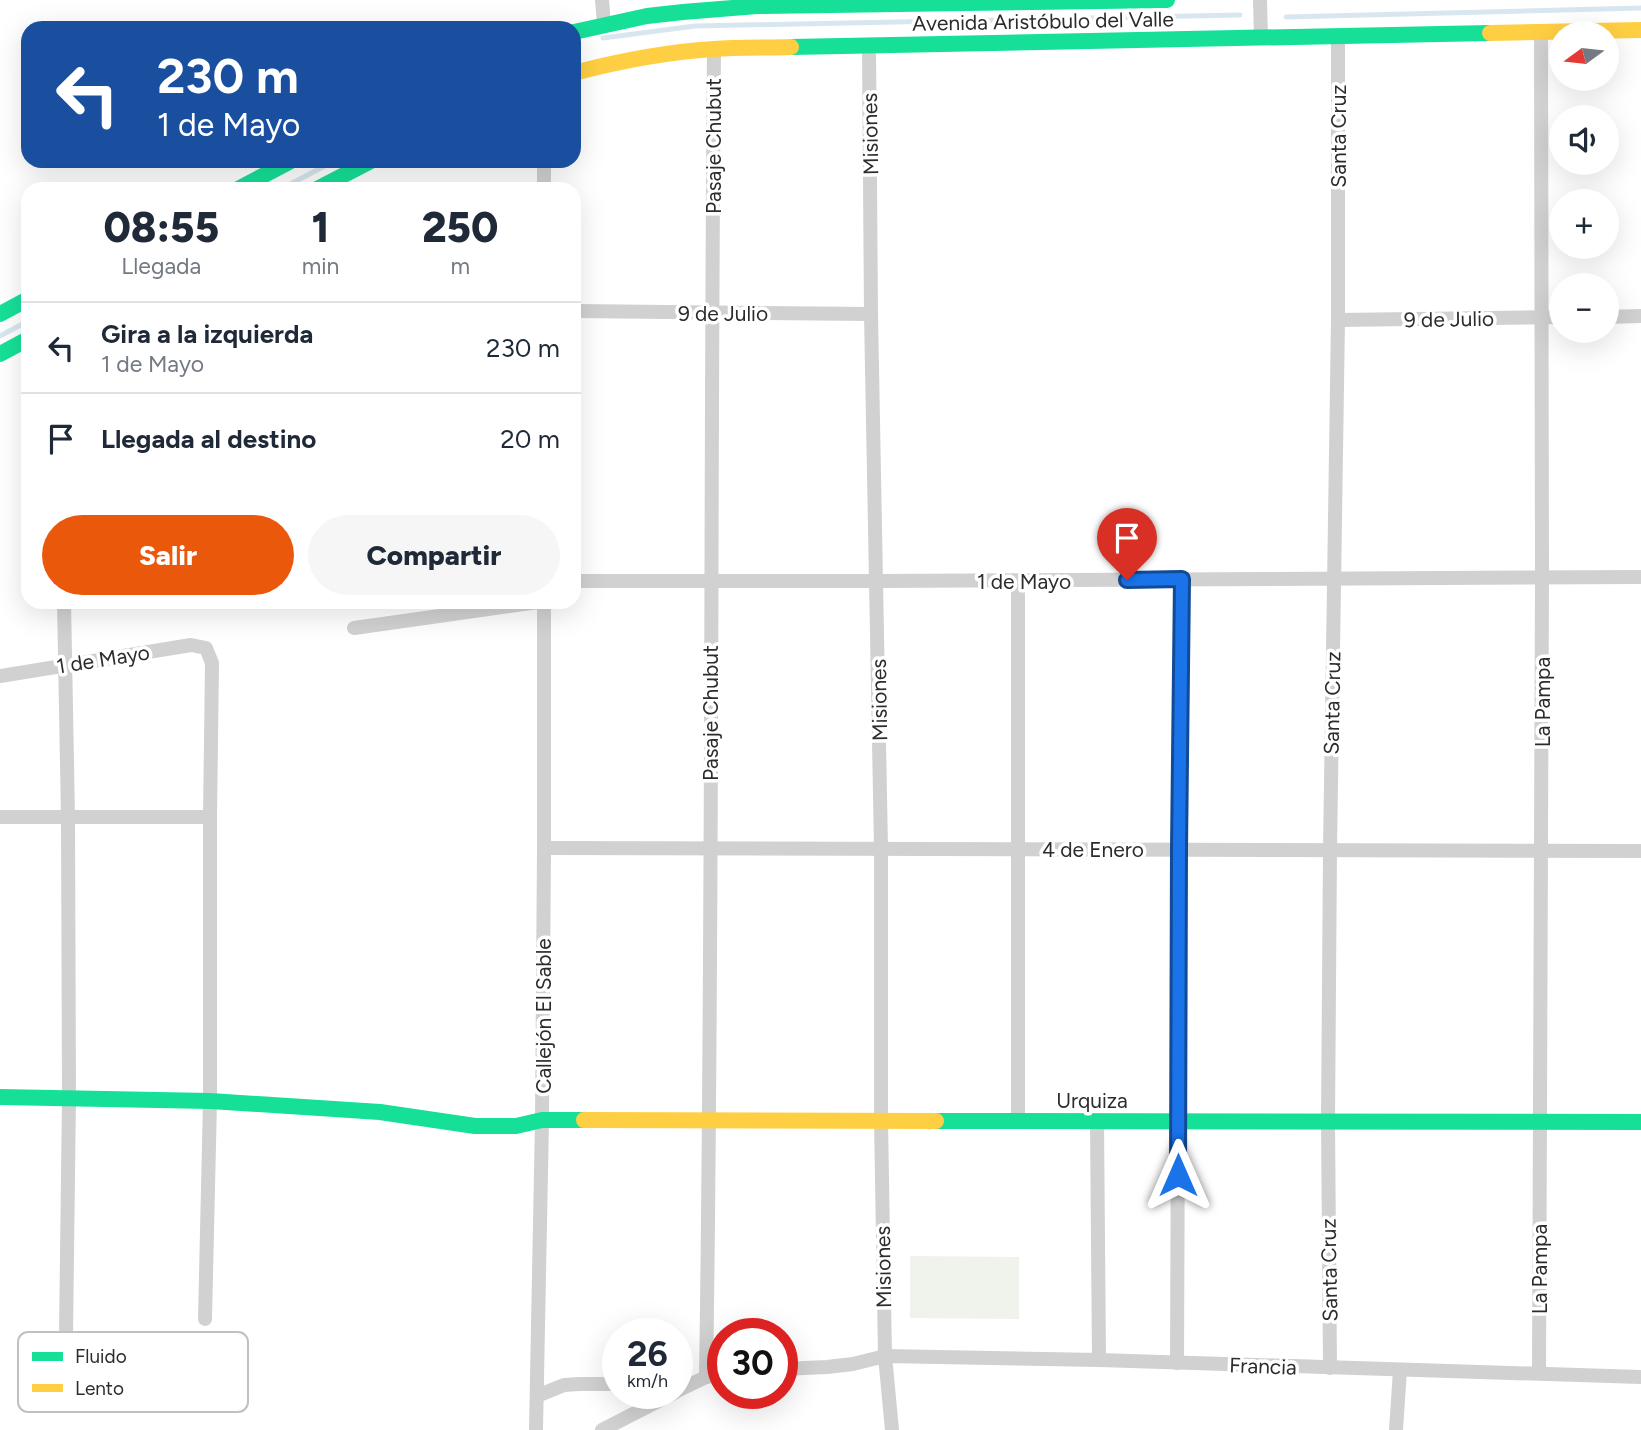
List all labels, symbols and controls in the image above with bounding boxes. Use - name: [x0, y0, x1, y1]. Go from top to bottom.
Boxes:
- street label: Avenida Aristóbulo del Valle: [912, 6, 1174, 36]
- north arrow: [1549, 21, 1619, 91]
- map controls: [1549, 21, 1619, 343]
- text: 230 m: [157, 46, 299, 105]
- icon: left: [42, 49, 133, 140]
- street label: Pasaje Chubut: [701, 78, 726, 214]
- street label: Santa Cruz: [1326, 84, 1351, 188]
- street label: Misiones: [857, 93, 883, 175]
- button: sound: [1549, 105, 1619, 175]
- text: 1 de Mayo: [157, 106, 300, 144]
- button: +: [1549, 189, 1619, 259]
- text: 08:55: [103, 202, 219, 253]
- text: 1: [312, 202, 329, 253]
- text: 250: [422, 202, 498, 253]
- text: Llegada: [121, 252, 201, 280]
- text: min: [302, 252, 339, 280]
- text: m: [450, 252, 470, 280]
- button: −: [1549, 273, 1619, 343]
- street label: 9 de Julio: [678, 301, 768, 326]
- street label: 9 de Julio: [1404, 306, 1494, 332]
- text: Gira a la izquierda: [101, 318, 313, 350]
- icon: left: [42, 329, 80, 367]
- text: 230 m: [486, 332, 560, 364]
- text: 1 de Mayo: [101, 350, 204, 378]
- icon: arrive: [42, 420, 80, 458]
- text: Llegada al destino: [101, 423, 316, 455]
- text: 20 m: [500, 423, 560, 455]
- pin: [1097, 508, 1157, 580]
- button: Salir: [42, 515, 294, 595]
- button: Compartir: [308, 515, 560, 595]
- icon: arrive: [1108, 519, 1146, 557]
- street label: 1 de Mayo: [977, 569, 1071, 594]
- street label: 1 de Mayo: [55, 639, 151, 679]
- street label: Pasaje Chubut: [698, 645, 723, 781]
- street label: Santa Cruz: [1319, 651, 1345, 755]
- street label: La Pampa: [1530, 657, 1555, 747]
- street label: Misiones: [866, 659, 892, 741]
- street label: 4 de Enero: [1042, 837, 1144, 862]
- street label: Callejón El Sable: [531, 938, 556, 1094]
- street label: Urquiza: [1056, 1088, 1128, 1113]
- position arrow: [1141, 1138, 1215, 1212]
- street label: Santa Cruz: [1316, 1218, 1342, 1322]
- street label: La Pampa: [1527, 1224, 1552, 1314]
- street label: Misiones: [870, 1226, 896, 1308]
- speed limit sign: 30: [707, 1318, 798, 1409]
- legend: [18, 1332, 248, 1412]
- text: 26: [627, 1333, 668, 1375]
- text: Fluido: [75, 1345, 127, 1368]
- street label: Francia: [1229, 1352, 1297, 1380]
- text: km/h: [627, 1370, 668, 1392]
- text: Lento: [75, 1377, 124, 1400]

